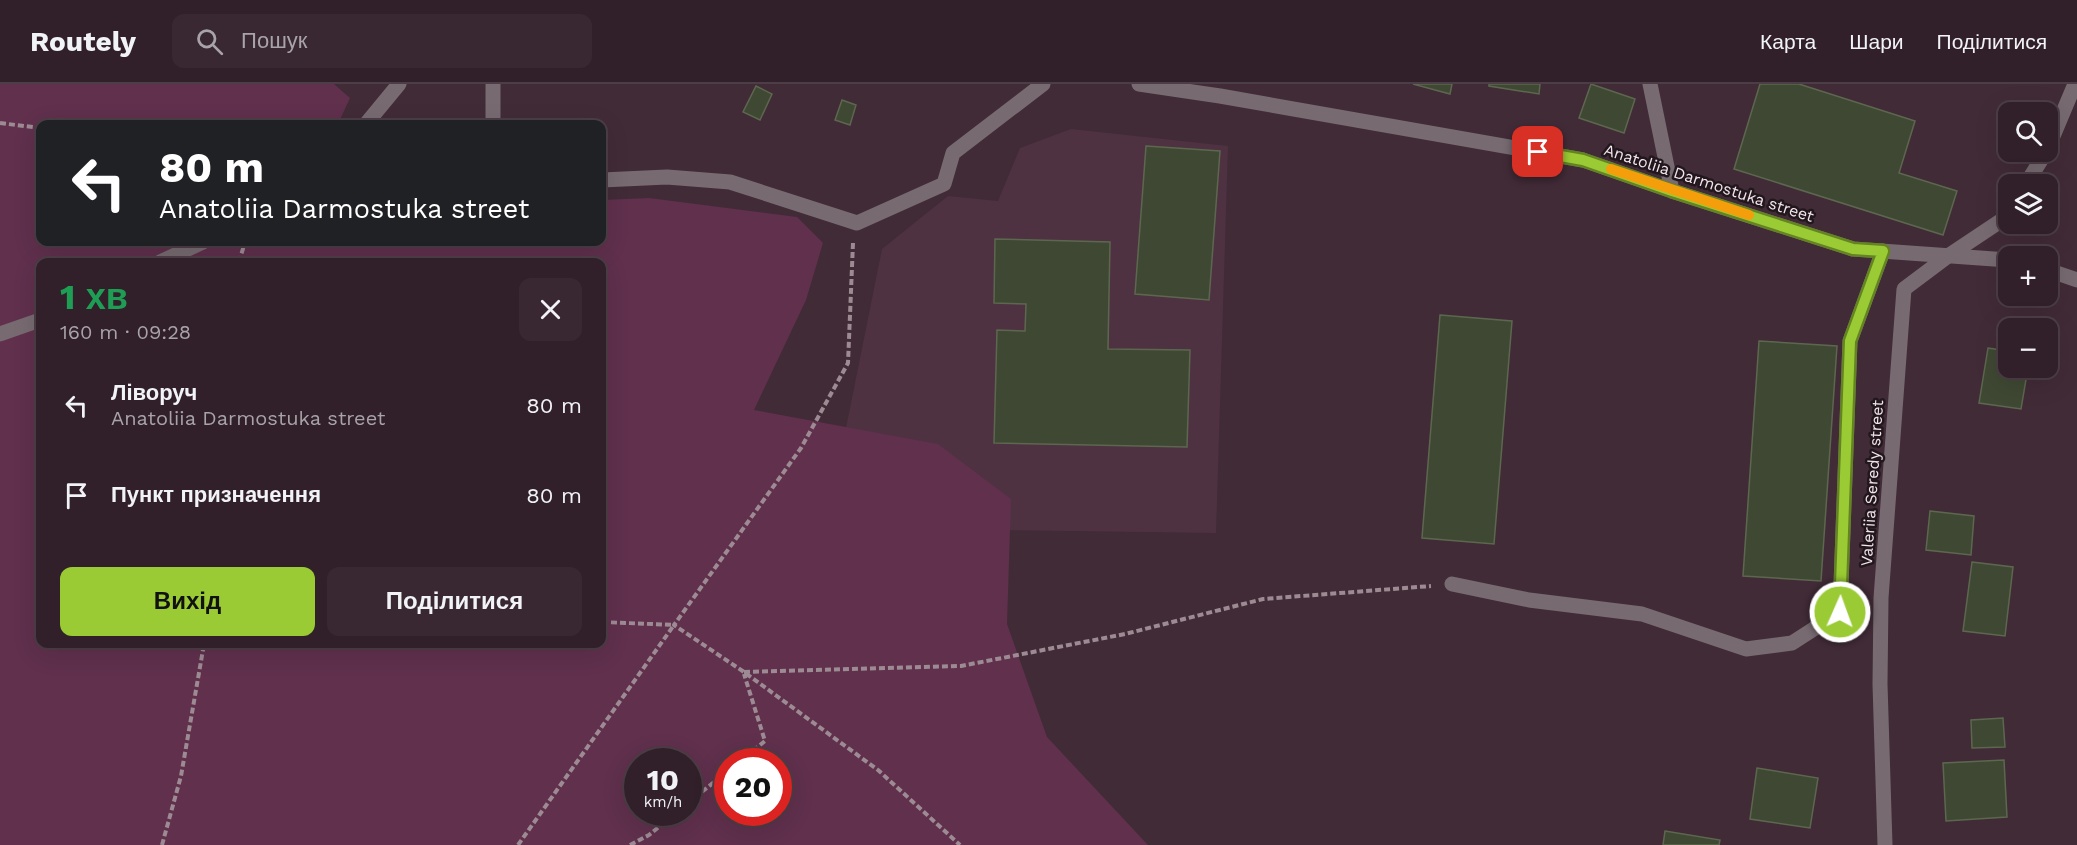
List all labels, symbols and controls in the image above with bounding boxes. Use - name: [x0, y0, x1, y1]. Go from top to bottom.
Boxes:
- search box: [172, 14, 592, 68]
- text: Routely: [30, 25, 136, 58]
- icon: search: [193, 25, 226, 58]
- text: Пошук: [241, 28, 307, 53]
- text: Карта: [1760, 29, 1816, 54]
- text: Шари: [1849, 29, 1904, 54]
- text: Поділитися: [1937, 29, 2047, 54]
- map controls: [1998, 102, 2058, 378]
- button: search: [1998, 102, 2058, 162]
- pin: [1512, 126, 1563, 177]
- icon: arrive: [1521, 135, 1554, 168]
- street label: Anatoliia Darmostuka street: [1602, 140, 1817, 226]
- text: 80 m: [159, 143, 264, 192]
- icon: left: [60, 144, 138, 222]
- button: layers: [1998, 174, 2058, 234]
- text: Anatoliia Darmostuka street: [159, 193, 529, 225]
- button: +: [1998, 246, 2058, 306]
- text: 1 хв: [60, 276, 128, 318]
- button: close: [519, 278, 582, 341]
- button: −: [1998, 318, 2058, 378]
- text: 160 m · 09:28: [60, 320, 191, 344]
- text: Ліворуч: [111, 380, 197, 405]
- icon: left: [60, 389, 93, 422]
- text: 80 m: [526, 393, 582, 418]
- street label: Valeriia Seredy street: [1857, 399, 1887, 567]
- text: Anatoliia Darmostuka street: [111, 406, 385, 430]
- icon: arrive: [60, 479, 93, 512]
- text: Пункт призначення: [111, 482, 321, 507]
- text: 80 m: [526, 483, 582, 508]
- button: Вихід: [60, 567, 315, 636]
- button: Поділитися: [327, 567, 582, 636]
- position arrow: [1808, 580, 1872, 644]
- speed limit sign: 20: [714, 748, 792, 826]
- text: 10: [647, 762, 679, 797]
- text: km/h: [644, 793, 682, 811]

